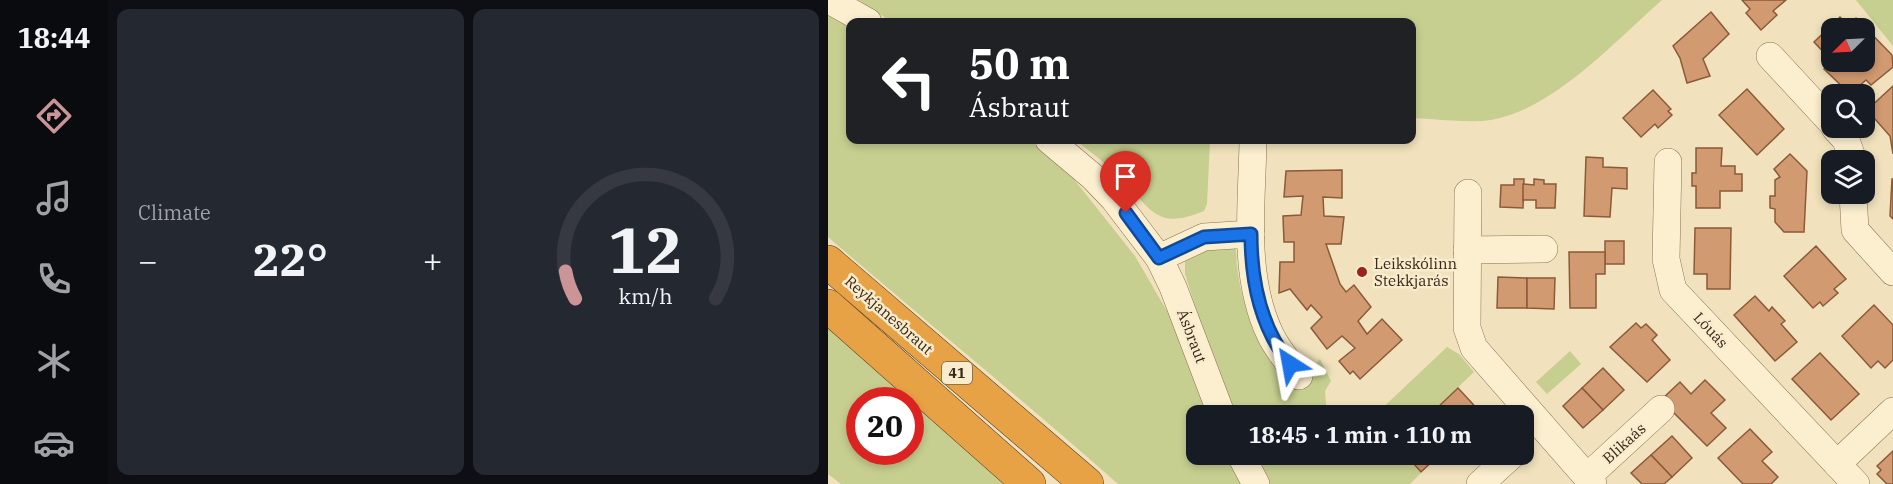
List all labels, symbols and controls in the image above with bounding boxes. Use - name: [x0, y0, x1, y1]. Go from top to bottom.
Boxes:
- north arrow: [1821, 18, 1875, 72]
- map controls: [1821, 18, 1875, 204]
- text: 18:44: [18, 20, 90, 55]
- text: 50 m: [969, 36, 1070, 91]
- icon: left: [870, 42, 948, 120]
- button: search: [1821, 84, 1875, 138]
- text: Ásbraut: [969, 89, 1070, 124]
- icon: directions: [33, 95, 75, 137]
- button: layers: [1821, 150, 1875, 204]
- pin: [1100, 151, 1151, 213]
- icon: arrive: [1109, 160, 1142, 193]
- icon: music: [33, 177, 75, 219]
- text: Climate: [138, 199, 211, 226]
- text: 12: [608, 209, 683, 290]
- text: 22°: [253, 230, 328, 288]
- text: −: [138, 239, 158, 282]
- text: +: [423, 239, 443, 282]
- place label: Leikskólinn Stekkjarás: [1374, 254, 1458, 290]
- icon: phone: [33, 258, 75, 300]
- marker: Leikskólinn Stekkjarás: [1355, 265, 1369, 279]
- street label: Reykjanesbraut: [841, 272, 937, 358]
- text: km/h: [619, 282, 673, 310]
- street label: Ásbraut: [1173, 306, 1211, 366]
- street label: Lóuás: [1690, 308, 1732, 352]
- position arrow: [1258, 332, 1322, 396]
- icon: climate: [33, 340, 75, 382]
- road number: 41: [942, 362, 972, 384]
- speed limit sign: 20: [846, 387, 924, 465]
- street label: Blikaás: [1598, 419, 1650, 467]
- text: 18:45 · 1 min · 110 m: [1248, 420, 1472, 449]
- icon: car: [33, 422, 75, 464]

